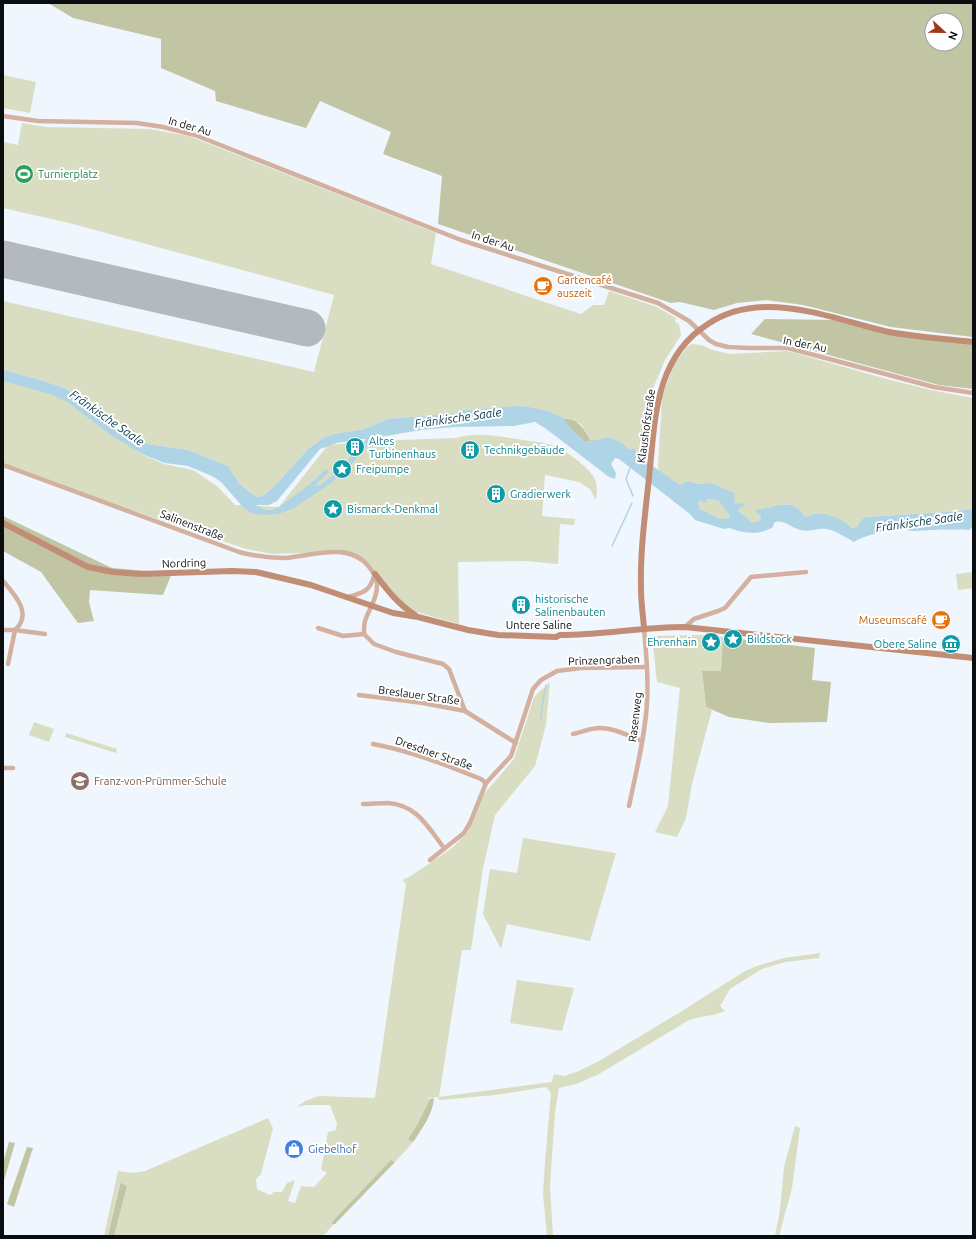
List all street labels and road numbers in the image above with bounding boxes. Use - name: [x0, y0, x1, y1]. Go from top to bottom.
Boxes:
- street label: In der Au: [167, 114, 213, 138]
- street label: In der Au: [470, 228, 516, 254]
- street label: In der Au: [782, 334, 828, 354]
- street label: Klaushofstraße: [635, 388, 657, 464]
- street label: Salinenstraße: [158, 507, 226, 543]
- street label: Nordring: [162, 556, 206, 570]
- street label: Untere Saline: [506, 619, 572, 631]
- street label: Prinzengraben: [568, 653, 640, 667]
- street label: Breslauer Straße: [377, 683, 461, 707]
- street label: Rasenweg: [626, 691, 644, 743]
- street label: Dresdner Straße: [394, 734, 474, 772]

